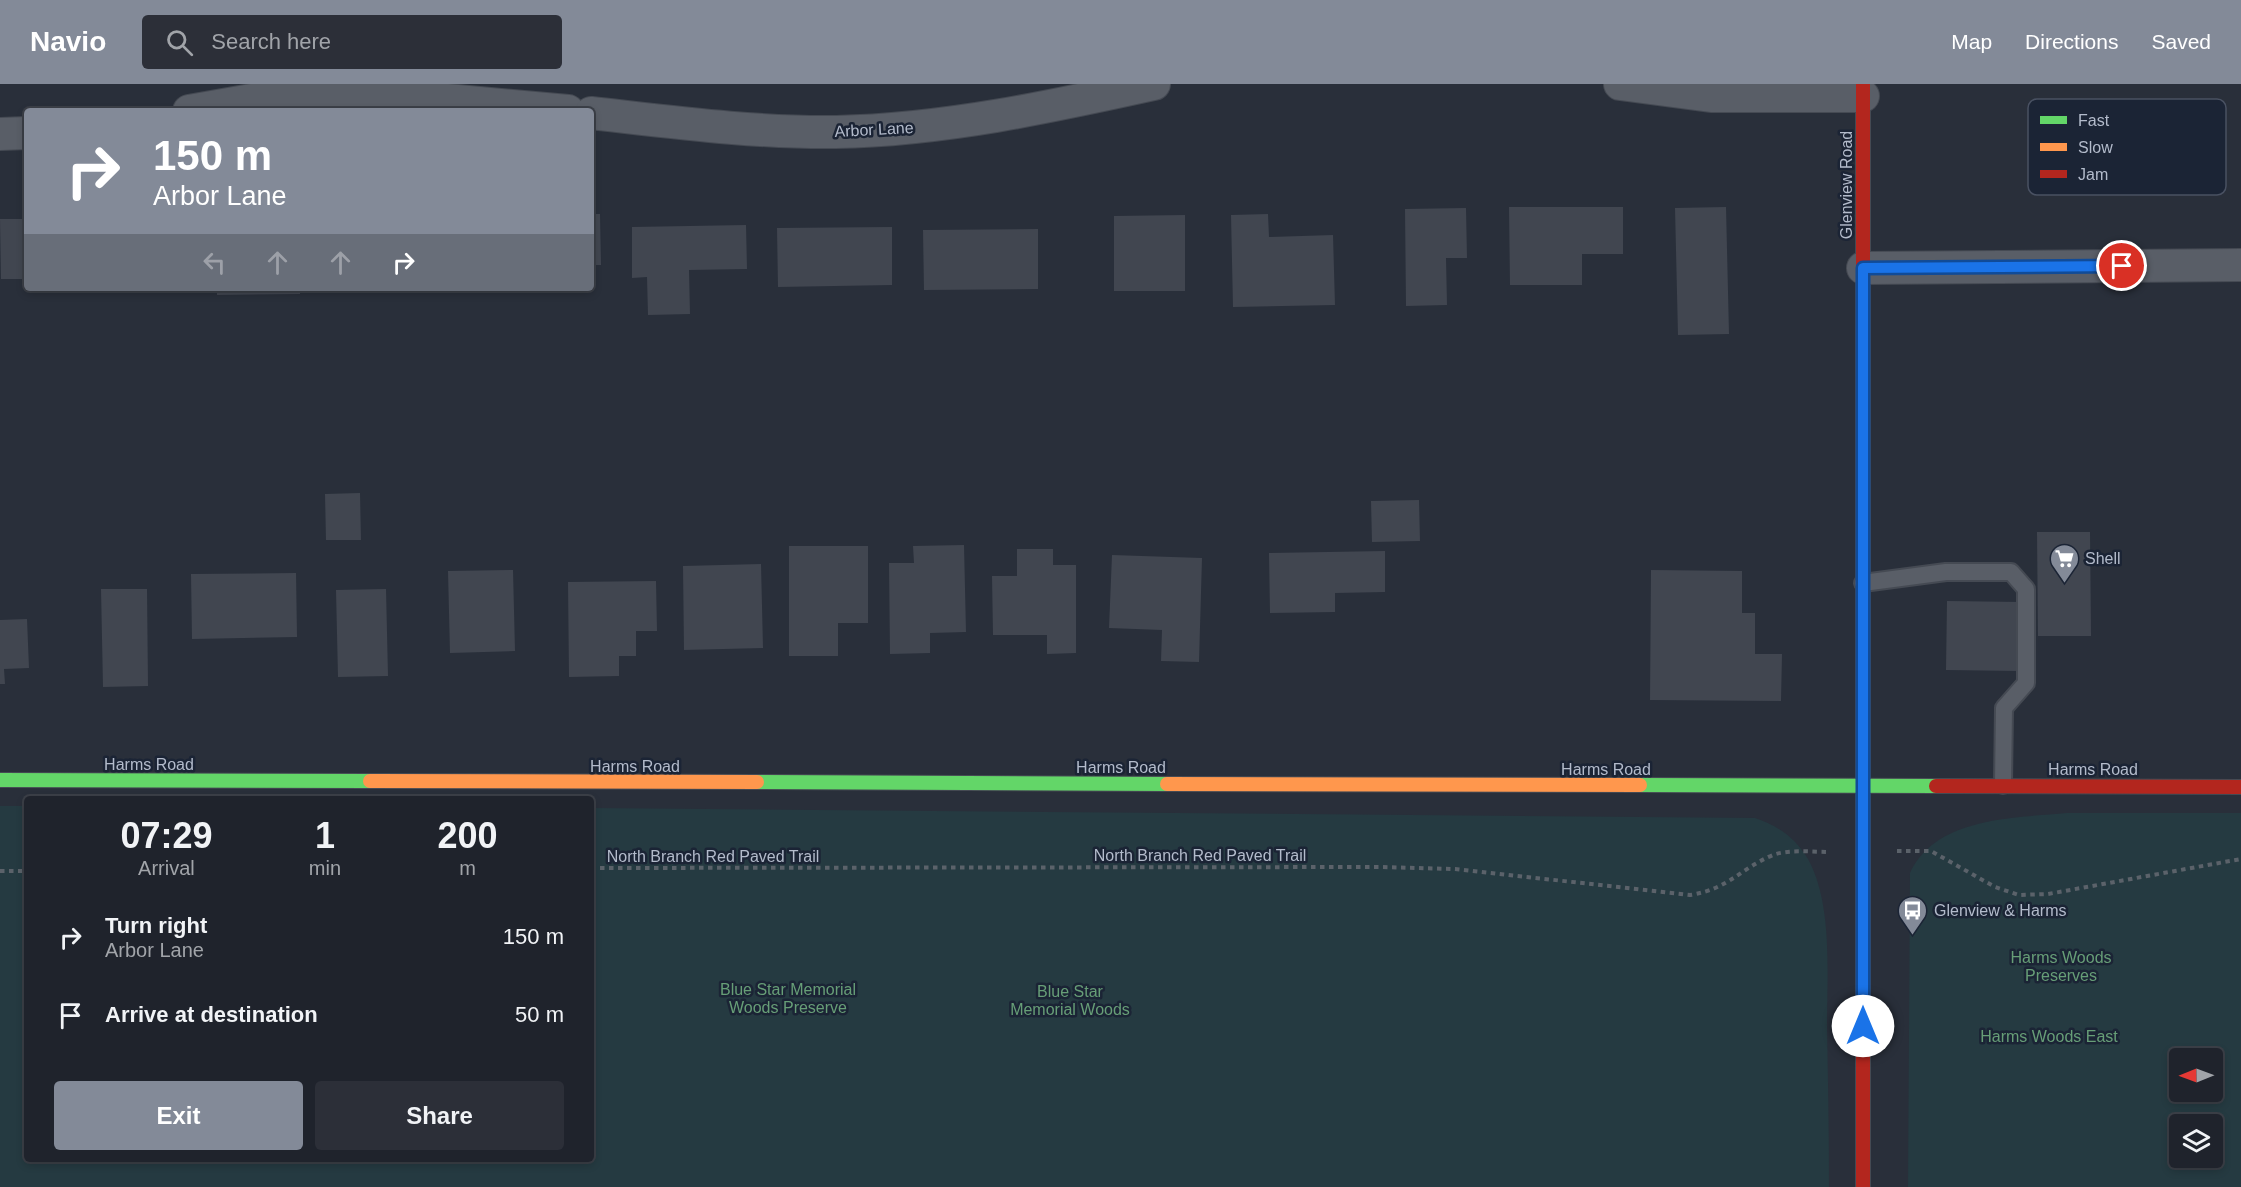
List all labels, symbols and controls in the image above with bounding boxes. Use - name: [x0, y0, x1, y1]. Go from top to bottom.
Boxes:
- search box: [142, 15, 562, 69]
- text: Navio: [30, 26, 106, 57]
- icon: search: [163, 26, 196, 59]
- text: Search here: [211, 29, 331, 54]
- text: Map: [1951, 30, 1992, 53]
- text: Directions: [2025, 30, 2118, 53]
- text: Saved: [2151, 30, 2211, 53]
- legend: [2028, 99, 2226, 195]
- text: Fast: [2078, 112, 2110, 129]
- street label: Arbor Lane: [834, 119, 914, 140]
- street label: Glenview Road: [1838, 131, 1855, 239]
- icon: right: [54, 132, 132, 210]
- text: 150 m: [153, 132, 272, 179]
- text: Slow: [2078, 139, 2113, 156]
- text: Jam: [2078, 166, 2108, 183]
- text: Arbor Lane: [153, 181, 287, 211]
- pin: [2096, 240, 2147, 291]
- icon: left: [198, 246, 231, 279]
- icon: ahead: [261, 246, 294, 279]
- icon: ahead: [324, 246, 357, 279]
- icon: right: [387, 246, 420, 279]
- icon: arrive: [2105, 249, 2138, 282]
- supermarket icon: Shell: [2048, 542, 2080, 584]
- place label: Shell: [2085, 550, 2121, 567]
- street label: Harms Road: [104, 756, 194, 773]
- street label: Harms Road: [590, 758, 680, 775]
- street label: Harms Road: [1076, 759, 1166, 776]
- street label: Harms Road: [1561, 761, 1651, 778]
- street label: Harms Road: [2048, 761, 2138, 778]
- text: 07:29: [120, 815, 212, 856]
- text: 1: [315, 815, 335, 856]
- text: 200: [437, 815, 498, 856]
- street label: North Branch Red Paved Trail: [1094, 847, 1306, 864]
- street label: North Branch Red Paved Trail: [607, 848, 819, 865]
- text: Arrival: [138, 857, 195, 879]
- text: min: [309, 857, 341, 879]
- text: m: [459, 857, 476, 879]
- bus stop icon: Glenview & Harms: [1897, 894, 1929, 936]
- place label: Glenview & Harms: [1934, 902, 2066, 919]
- text: Turn right: [105, 913, 207, 938]
- icon: right: [54, 921, 87, 954]
- text: 150 m: [503, 924, 564, 949]
- text: Arbor Lane: [105, 939, 204, 961]
- park label: Harms Woods Preserves: [2010, 949, 2112, 984]
- park label: Blue Star Memorial Woods Preserve: [720, 981, 856, 1016]
- park label: Blue Star Memorial Woods: [1010, 983, 1130, 1018]
- position arrow: [1831, 994, 1895, 1058]
- icon: arrive: [54, 999, 87, 1032]
- text: Arrive at destination: [105, 1002, 318, 1027]
- text: 50 m: [515, 1002, 564, 1027]
- park label: Harms Woods East: [1980, 1028, 2118, 1045]
- north arrow: [2169, 1048, 2223, 1102]
- map controls: [2169, 1048, 2223, 1168]
- button: Exit: [54, 1081, 303, 1150]
- button: Share: [315, 1081, 564, 1150]
- button: layers: [2169, 1114, 2223, 1168]

